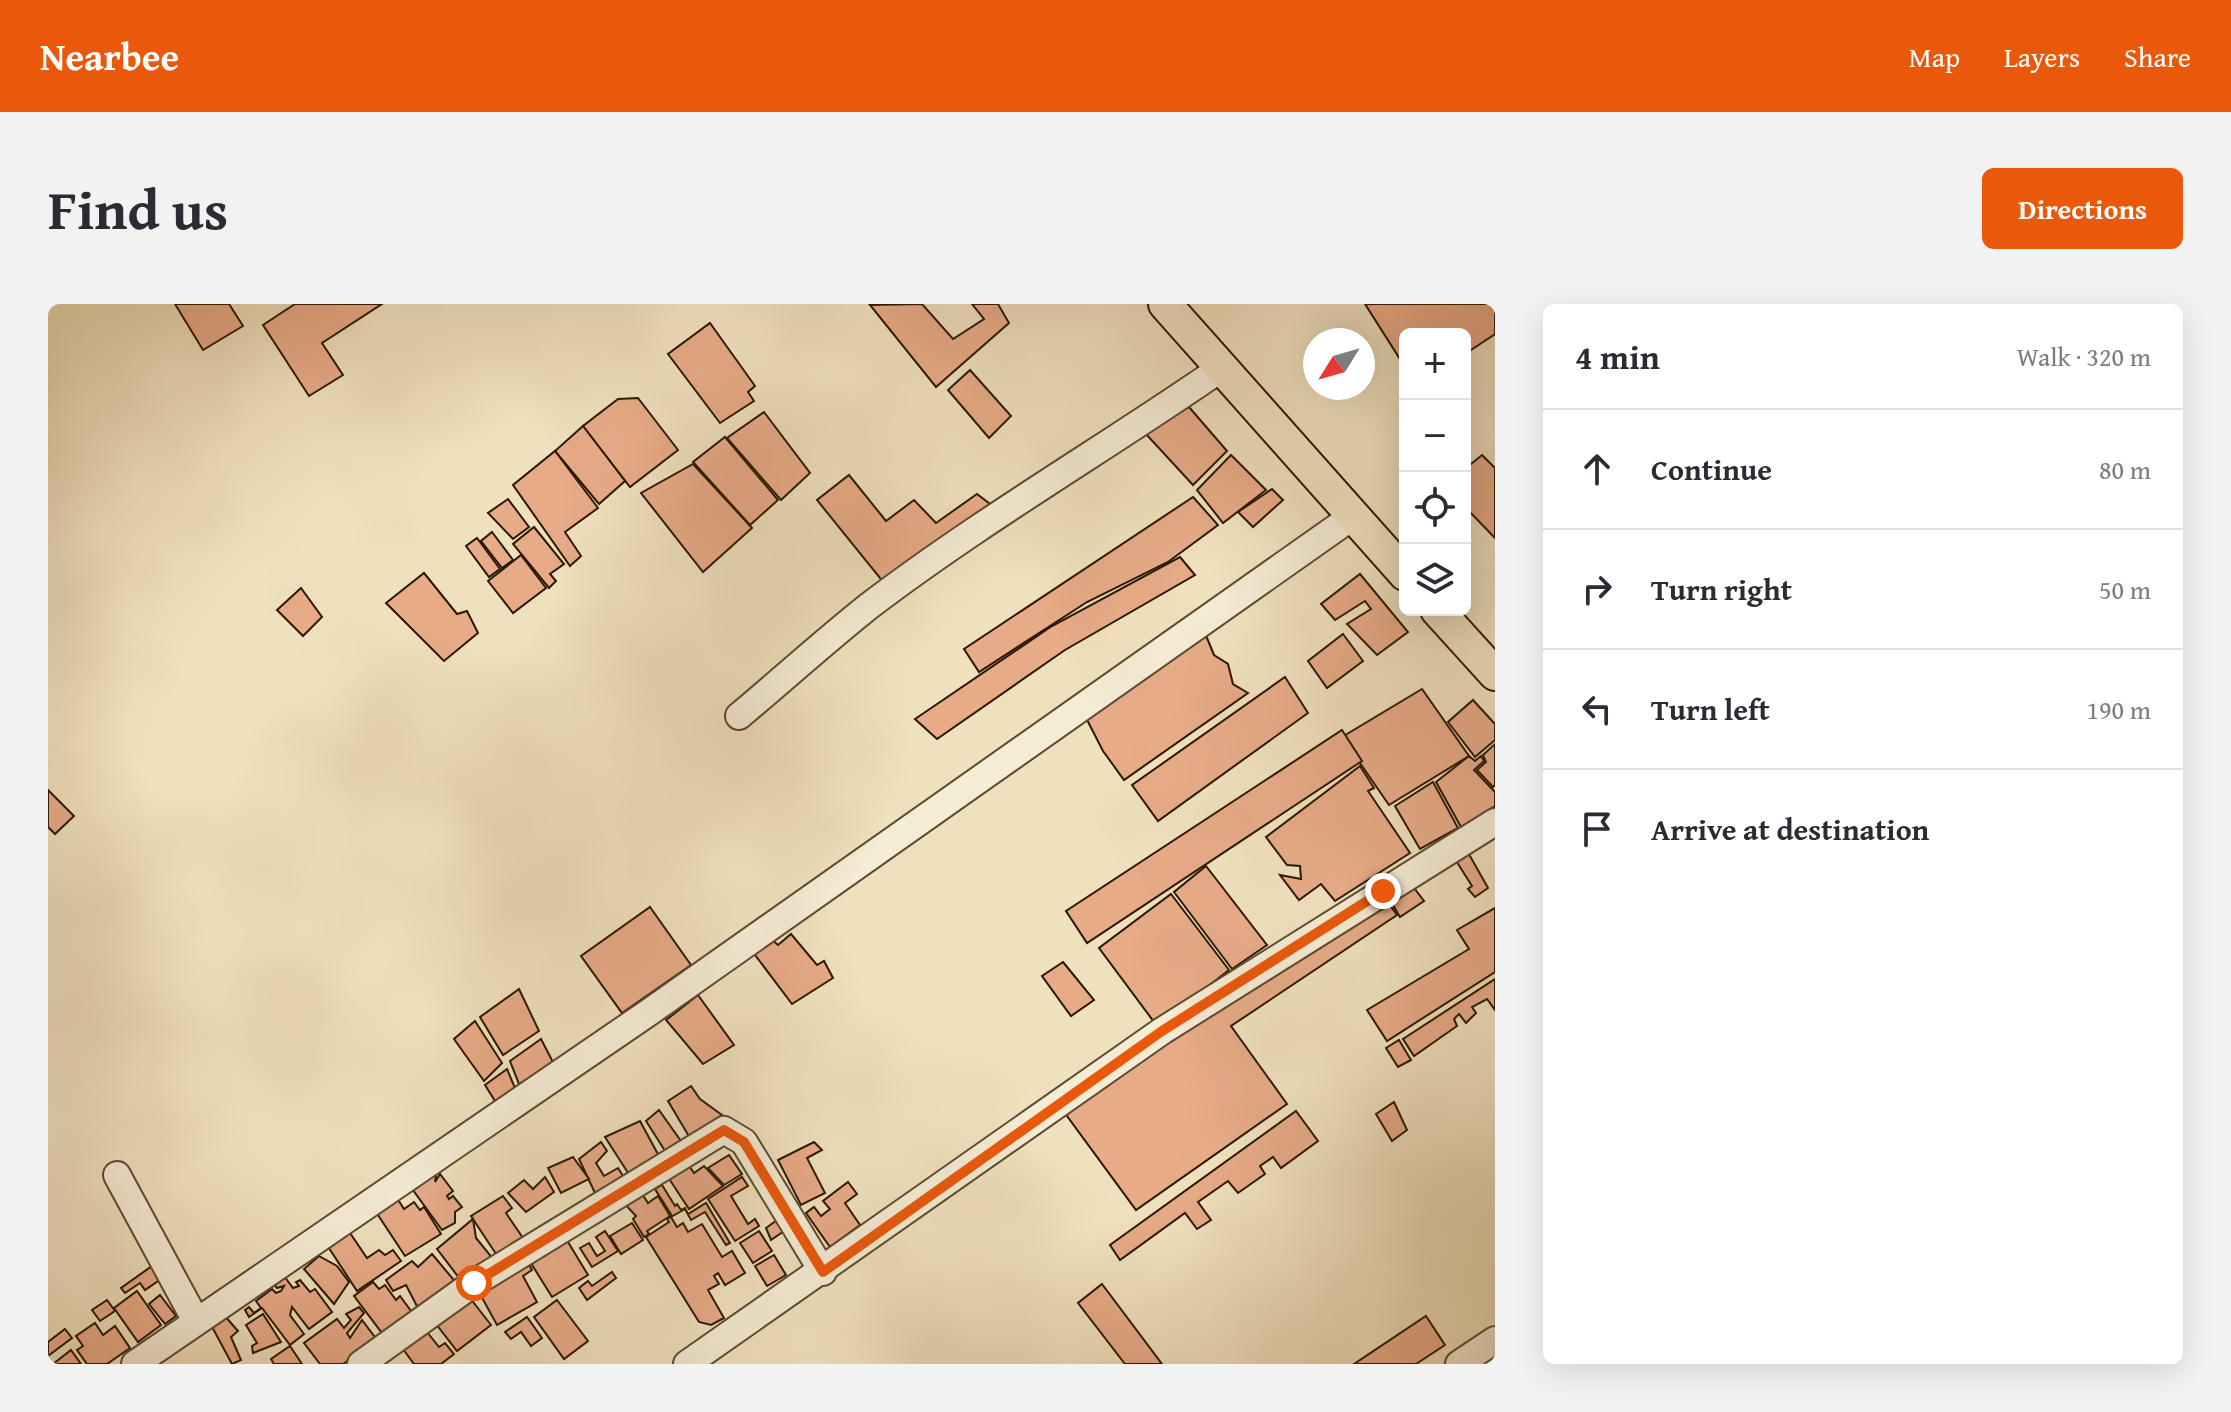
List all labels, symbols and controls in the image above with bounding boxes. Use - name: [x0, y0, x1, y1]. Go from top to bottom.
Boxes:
- text: Nearbee: [40, 28, 179, 84]
- text: Map: [1909, 36, 1960, 77]
- text: Layers: [2004, 36, 2080, 77]
- text: Share: [2124, 36, 2191, 77]
- text: Find us: [48, 167, 228, 250]
- button: Directions: [1982, 168, 2183, 249]
- north arrow: [1303, 328, 1375, 400]
- map controls: [1399, 328, 1471, 616]
- button: +: [1399, 328, 1471, 400]
- text: 4 min: [1575, 332, 1660, 381]
- text: Walk · 320 m: [2017, 337, 2151, 376]
- button: −: [1399, 400, 1471, 472]
- icon: ahead: [1575, 447, 1619, 491]
- text: Continue: [1651, 447, 1772, 491]
- text: 80 m: [2099, 450, 2151, 489]
- button: locate: [1399, 472, 1471, 544]
- button: layers: [1399, 544, 1471, 616]
- icon: right: [1575, 567, 1619, 611]
- text: Turn right: [1651, 567, 1792, 611]
- text: 50 m: [2099, 570, 2151, 609]
- icon: left: [1575, 687, 1619, 731]
- text: Turn left: [1651, 687, 1770, 731]
- text: 190 m: [2086, 690, 2151, 729]
- icon: arrive: [1575, 807, 1619, 851]
- text: Arrive at destination: [1651, 807, 1929, 851]
- route end: [1365, 873, 1401, 909]
- route start: [456, 1265, 492, 1301]

